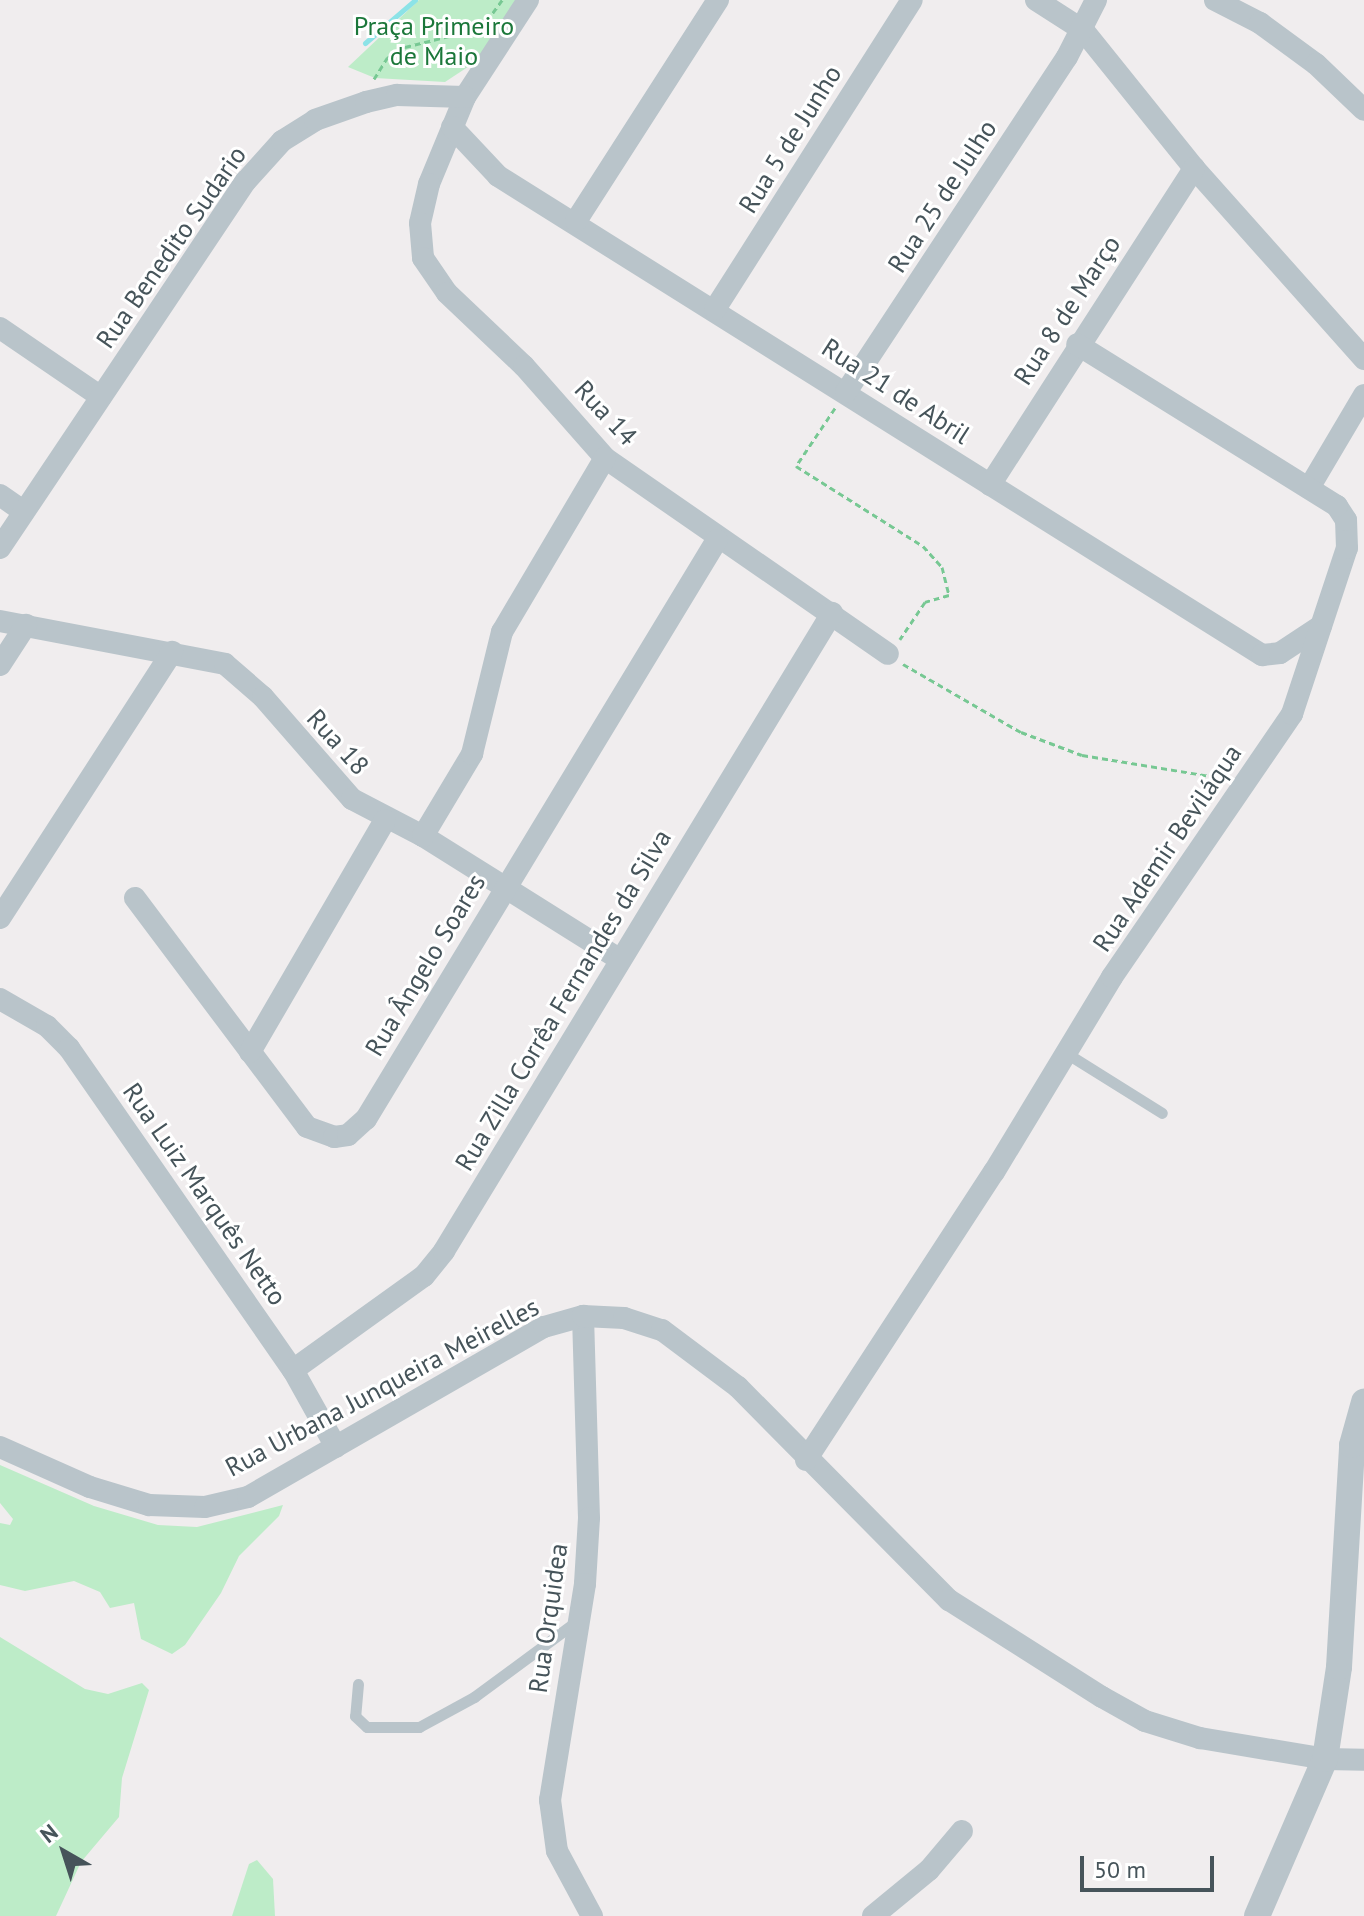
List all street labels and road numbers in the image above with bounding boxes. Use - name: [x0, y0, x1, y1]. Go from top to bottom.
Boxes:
- street label: Rua 5 de Junho: [732, 59, 848, 219]
- street label: Rua 25 de Julho: [881, 114, 1003, 278]
- street label: Rua Benedito Sudario: [89, 140, 253, 354]
- street label: Rua 8 de Março: [1007, 230, 1127, 390]
- street label: Rua 21 de Abril: [816, 331, 976, 451]
- street label: Rua 14: [568, 374, 644, 452]
- street label: Rua 18: [301, 703, 375, 781]
- street label: Rua Ademir Beviláqua: [1086, 738, 1248, 958]
- street label: Rua Zilla Corrêa Fernandes da Silva: [448, 823, 678, 1177]
- street label: Rua Ângelo Soares: [358, 868, 492, 1062]
- street label: Rua Luiz Marquês Netto: [116, 1077, 294, 1311]
- street label: Rua Urbana Junqueira Meirelles: [220, 1291, 544, 1483]
- street label: Rua Orquidea: [522, 1541, 574, 1695]

